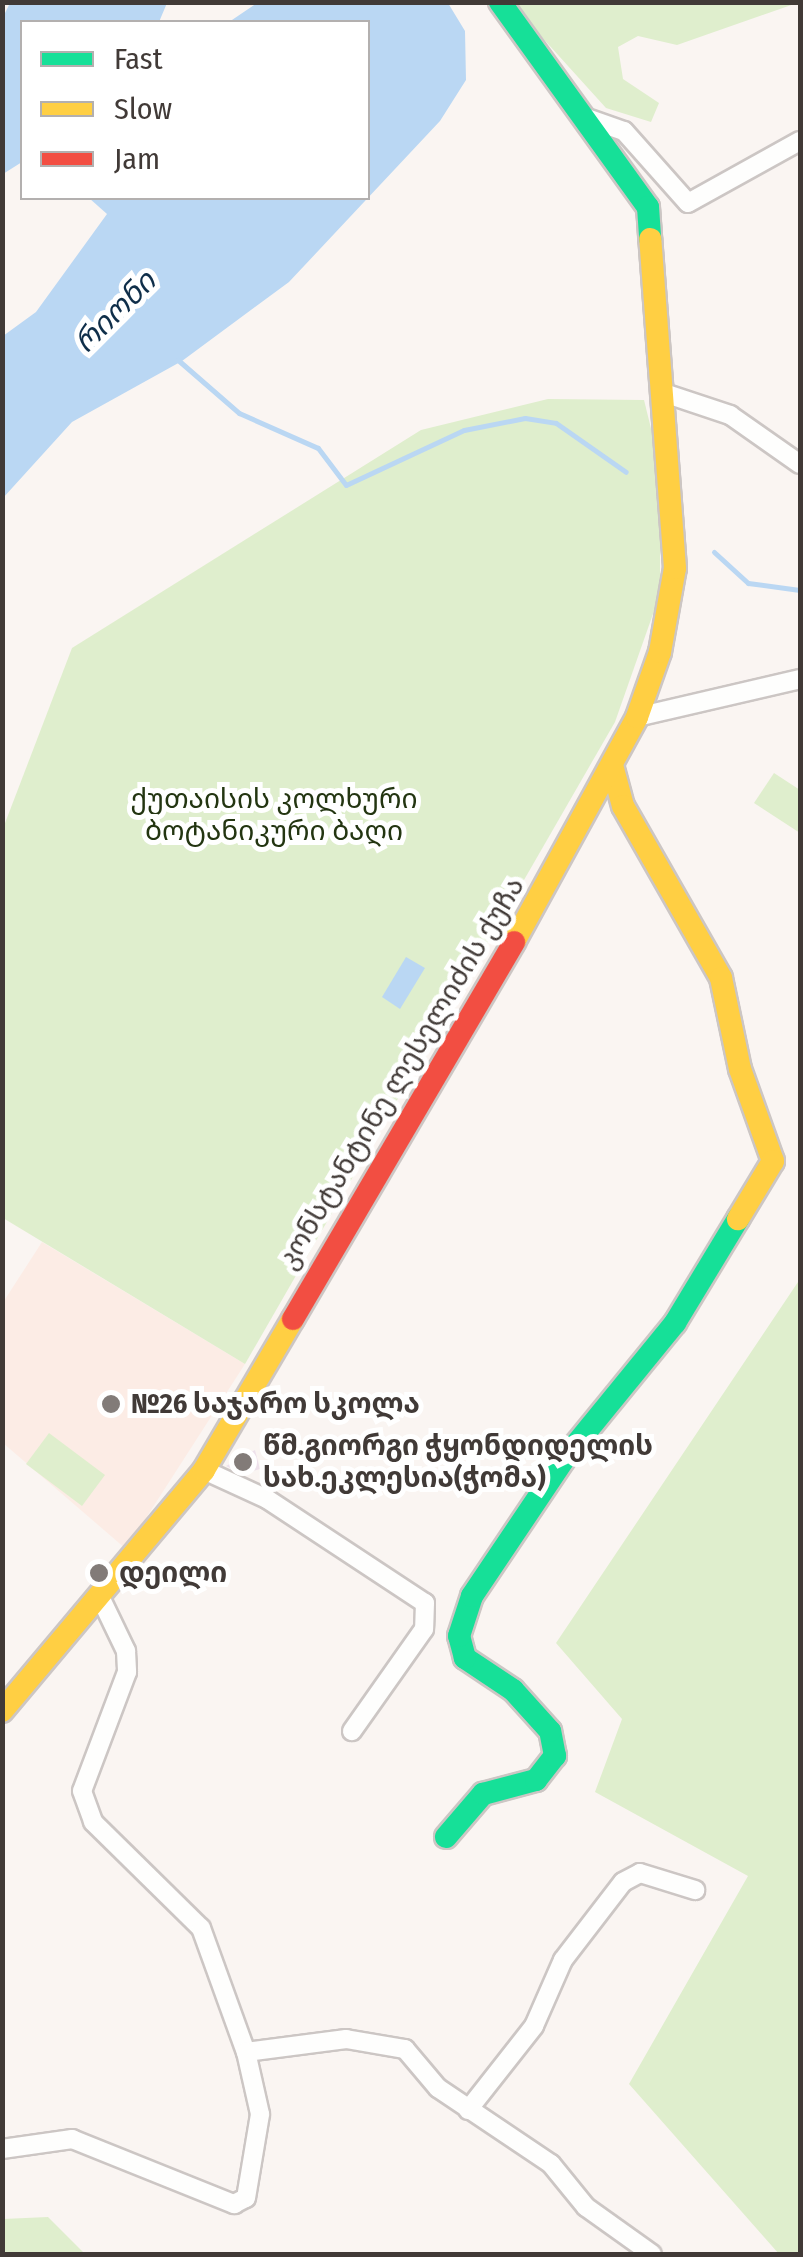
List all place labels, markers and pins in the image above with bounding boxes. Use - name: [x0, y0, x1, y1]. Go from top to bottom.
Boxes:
- place label: №26 საჯარო სკოლა: [131, 1387, 420, 1421]
- marker: №26 საჯარო სკოლა: [100, 1393, 122, 1415]
- place label: წმ.გიორგი ჭყონდიდელის სახ.ეკლესია(ჭომა): [263, 1429, 653, 1495]
- marker: წმ.გიორგი ჭყონდიდელის სახ.ეკლესია(ჭომა): [232, 1451, 254, 1473]
- place label: დეილი: [119, 1556, 227, 1590]
- marker: დეილი: [88, 1562, 110, 1584]

